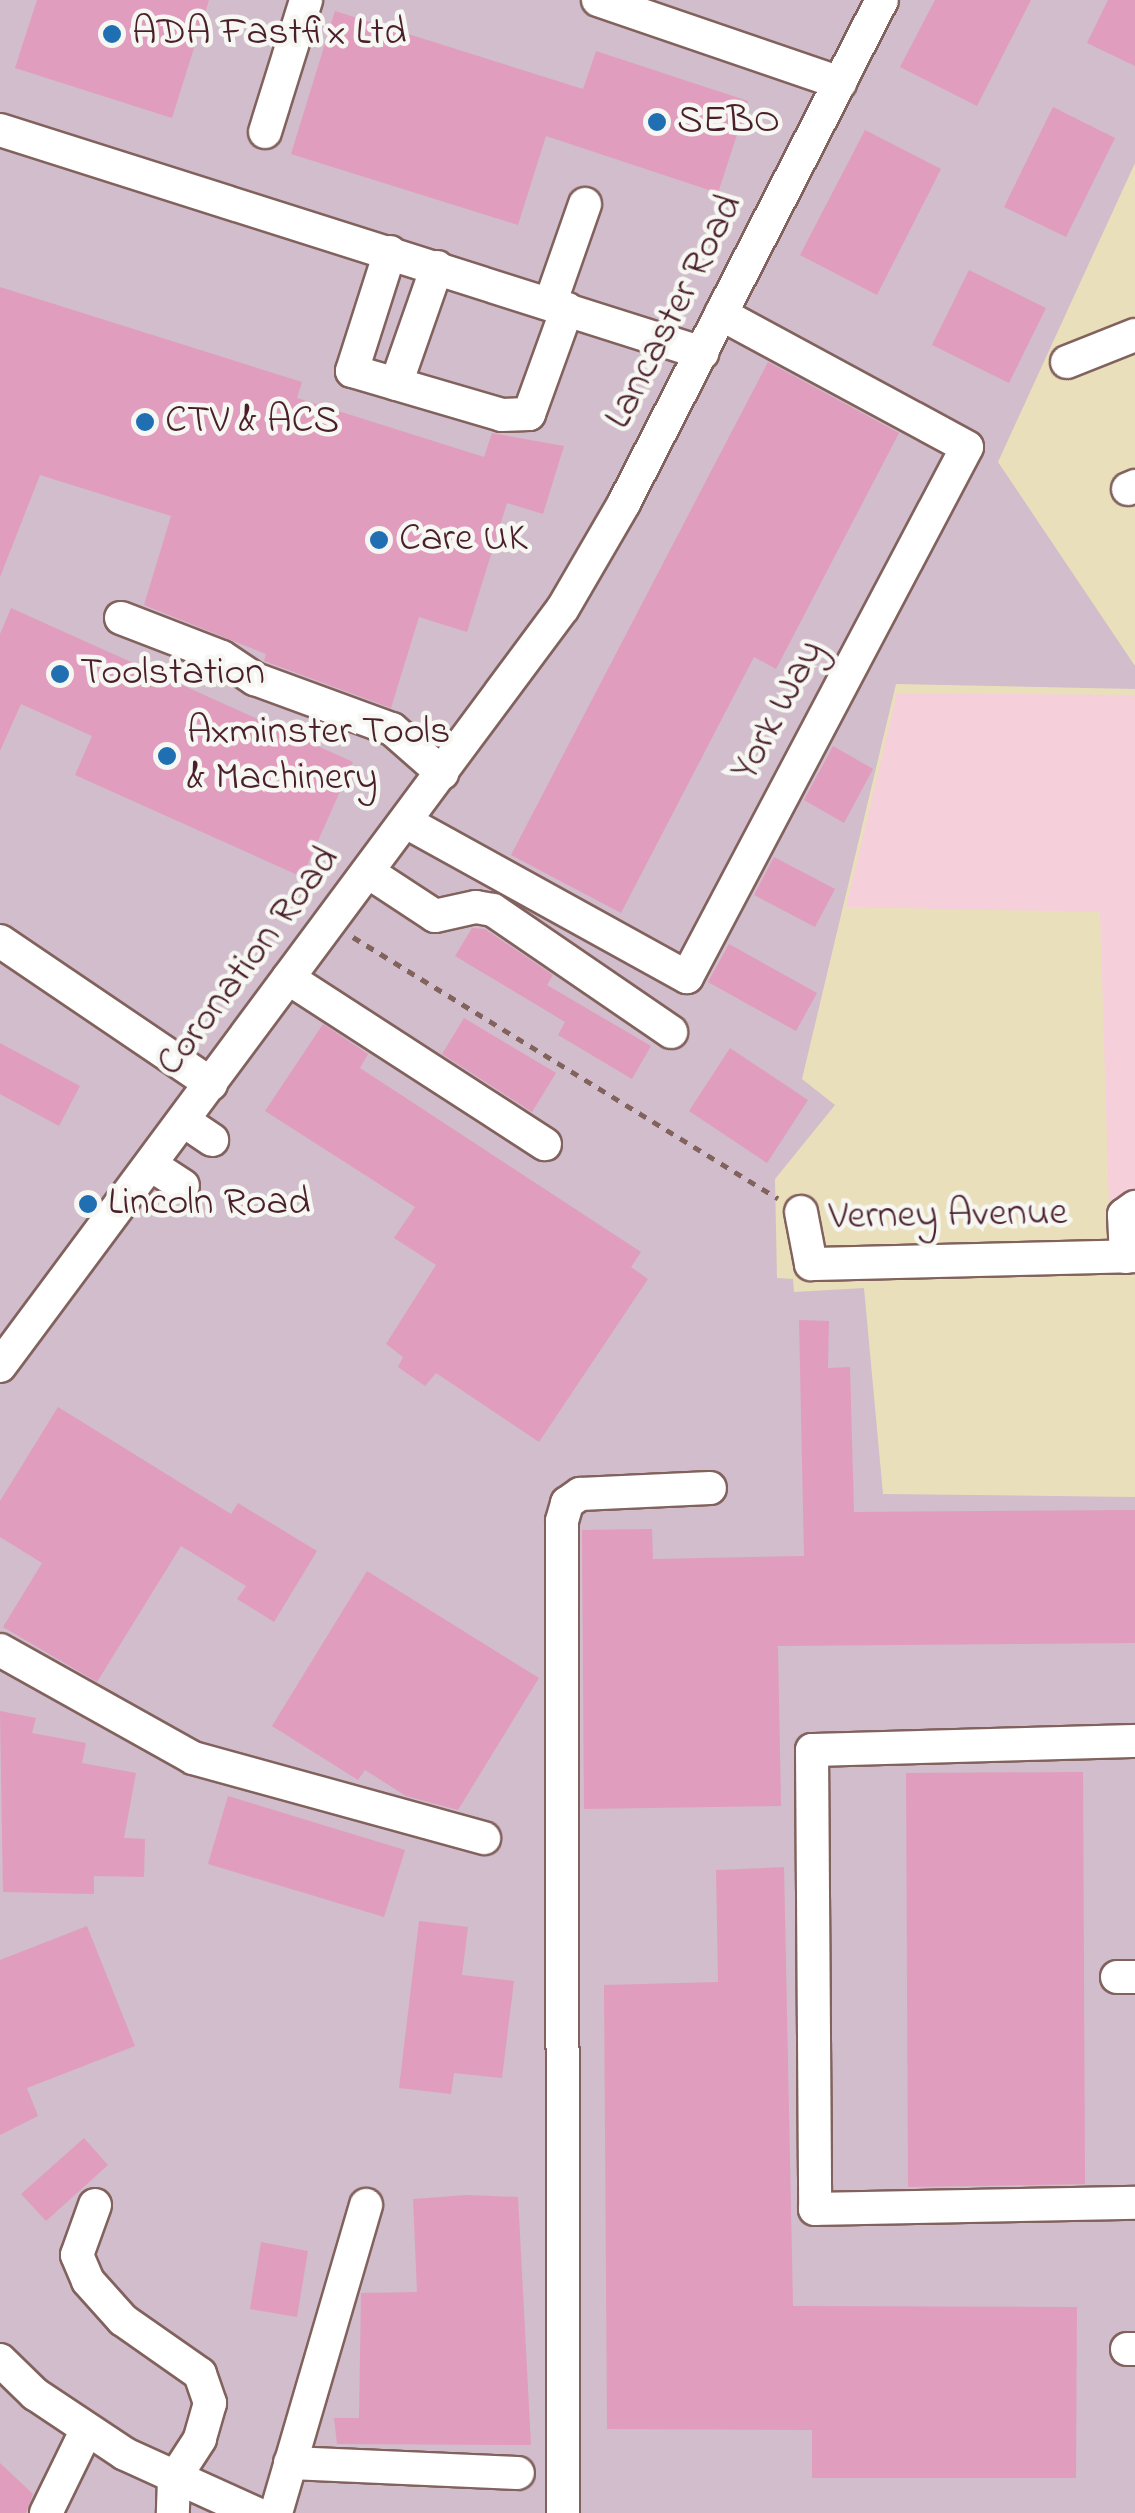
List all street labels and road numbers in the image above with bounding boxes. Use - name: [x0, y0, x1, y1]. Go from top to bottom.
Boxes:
- street label: Lancaster Road: [595, 187, 755, 437]
- street label: York Way: [722, 632, 836, 790]
- street label: Coronation Road: [147, 838, 351, 1086]
- street label: Verney Avenue: [828, 1190, 1068, 1242]

